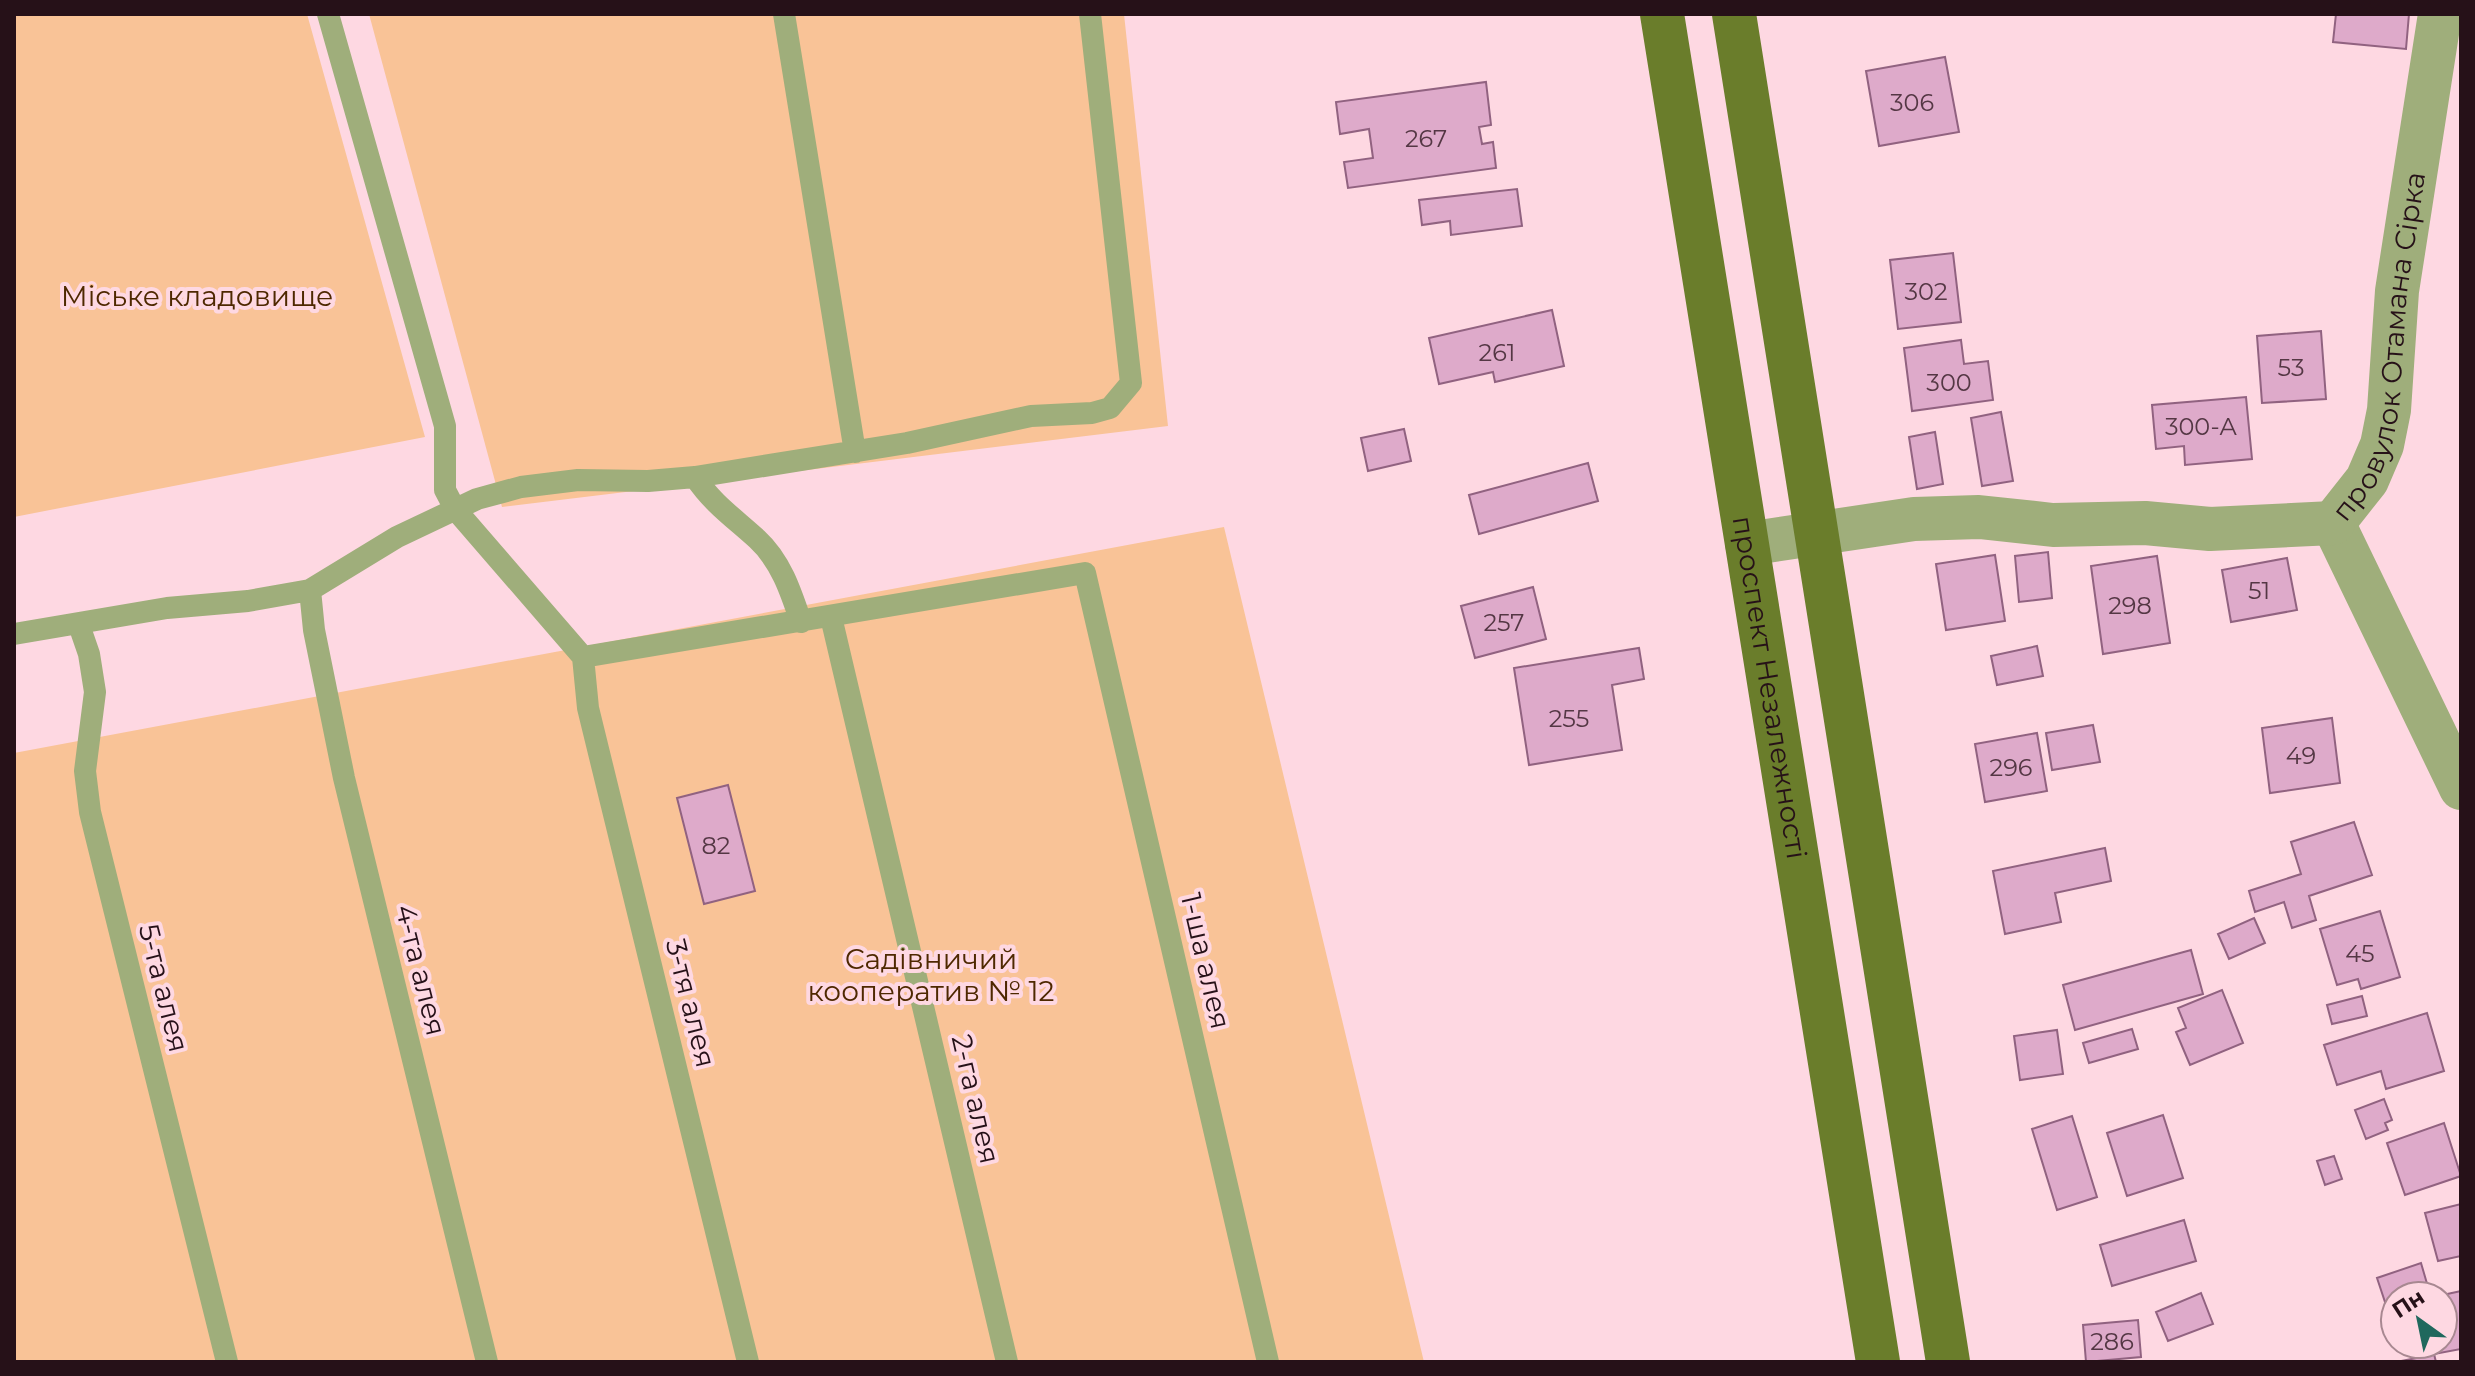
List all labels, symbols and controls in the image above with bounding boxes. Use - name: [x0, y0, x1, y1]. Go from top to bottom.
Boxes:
- house number: 306: [1890, 88, 1934, 117]
- house number: 267: [1405, 124, 1447, 153]
- street label: провулок Отамана Сірка: [2325, 169, 2432, 527]
- house number: 302: [1904, 277, 1948, 306]
- park label: Міське кладовище: [61, 279, 333, 313]
- house number: 261: [1479, 338, 1515, 367]
- house number: 53: [2278, 353, 2305, 382]
- house number: 300: [1926, 368, 1972, 397]
- house number: 300-А: [2165, 412, 2237, 441]
- street label: проспект Незалежності: [1726, 513, 1814, 861]
- house number: 51: [2248, 576, 2270, 605]
- house number: 298: [2108, 591, 2152, 620]
- house number: 257: [1483, 608, 1525, 637]
- house number: 255: [1549, 704, 1589, 733]
- house number: 49: [2286, 741, 2316, 770]
- house number: 296: [1990, 753, 2032, 782]
- house number: 82: [702, 831, 730, 860]
- street label: 1-ша алея: [1174, 890, 1238, 1032]
- street label: 4-та алея: [388, 901, 454, 1039]
- street label: 5-та алея: [132, 920, 196, 1056]
- street label: 3-тя алея: [659, 935, 723, 1071]
- house number: 45: [2345, 939, 2375, 968]
- park label: Садівничий кооператив № 12: [808, 942, 1054, 1008]
- street label: 2-га алея: [945, 1031, 1007, 1167]
- north arrow: [2379, 1280, 2459, 1360]
- text: Пн: [2387, 1283, 2430, 1324]
- house number: 286: [2090, 1327, 2134, 1356]

